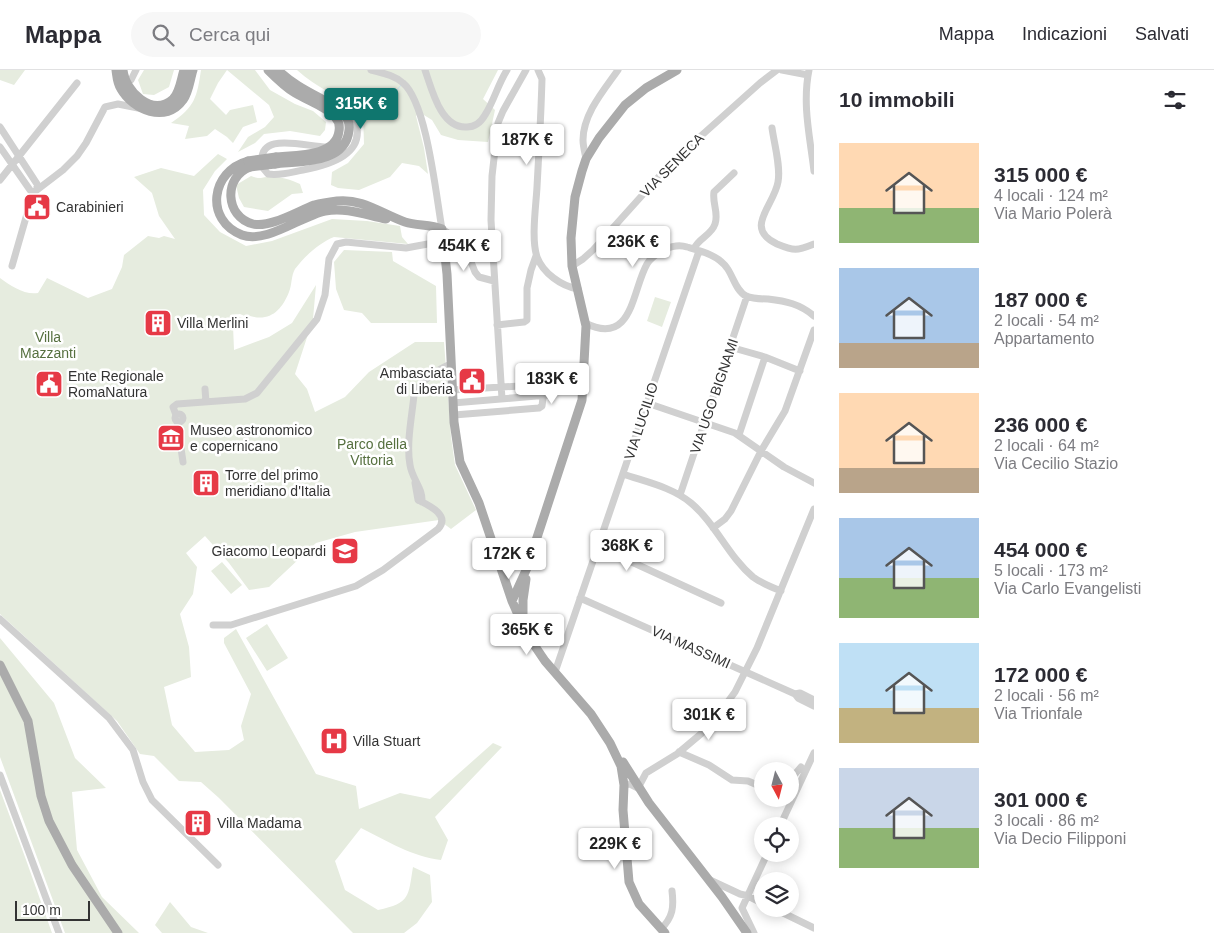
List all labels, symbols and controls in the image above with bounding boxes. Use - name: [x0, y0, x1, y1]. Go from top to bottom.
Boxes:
- search box: [131, 12, 481, 57]
- text: Mappa: [25, 21, 101, 48]
- icon: search: [149, 21, 177, 49]
- text: Cerca qui: [189, 24, 270, 45]
- text: Mappa: [939, 24, 994, 44]
- text: Indicazioni: [1022, 24, 1107, 44]
- text: Salvati: [1135, 24, 1189, 44]
- icon: filters: [1161, 86, 1189, 114]
- pin: 315K €: [320, 88, 402, 130]
- text: 10 immobili: [839, 88, 955, 111]
- text: 315K €: [335, 95, 387, 112]
- pin: 187K €: [486, 124, 568, 166]
- street label: VIA SENECA: [637, 129, 708, 200]
- text: 187K €: [501, 131, 553, 148]
- icon: home: [879, 163, 939, 223]
- text: 315 000 €: [994, 163, 1087, 186]
- text: 4 locali · 124 m²: [994, 187, 1108, 204]
- public building icon: Carabinieri: [22, 192, 52, 222]
- place label: Carabinieri: [56, 199, 124, 215]
- text: Via Mario Polerà: [994, 205, 1112, 222]
- pin: 236K €: [592, 226, 674, 268]
- pin: 454K €: [423, 230, 505, 272]
- text: 236K €: [607, 233, 659, 250]
- text: 454K €: [438, 237, 490, 254]
- icon: home: [879, 288, 939, 348]
- text: 187 000 €: [994, 288, 1087, 311]
- building icon: Villa Merlini: [143, 308, 173, 338]
- text: 2 locali · 54 m²: [994, 312, 1099, 329]
- place label: Villa Merlini: [177, 315, 248, 331]
- park label: Villa Mazzanti: [20, 329, 76, 361]
- text: Appartamento: [994, 330, 1095, 347]
- street label: VIA UGO BIGNAMI: [687, 336, 741, 456]
- pin: 183K €: [511, 362, 593, 405]
- place label: Ambasciata di Liberia: [380, 365, 453, 397]
- public building icon: Ambasciata di Liberia: [457, 366, 487, 396]
- place label: Ente Regionale RomaNatura: [68, 368, 164, 400]
- public building icon: Ente Regionale RomaNatura: [34, 369, 64, 399]
- text: 183K €: [526, 370, 578, 387]
- street label: VIA LUCILIO: [621, 380, 661, 462]
- icon: home: [879, 413, 939, 473]
- text: 236 000 €: [994, 413, 1087, 436]
- place label: Museo astronomico e copernicano: [190, 422, 312, 454]
- museum icon: Museo astronomico e copernicano: [156, 423, 186, 453]
- park label: Parco della Vittoria: [337, 436, 407, 468]
- text: 2 locali · 64 m²: [994, 437, 1099, 454]
- text: Via Cecilio Stazio: [994, 455, 1118, 472]
- place label: Torre del primo meridiano d'Italia: [225, 467, 331, 499]
- building icon: Torre del primo meridiano d'Italia: [191, 468, 221, 498]
- pin: 368K €: [586, 530, 668, 572]
- school or university icon: Giacomo Leopardi: [330, 536, 360, 566]
- text: 368K €: [601, 537, 653, 554]
- pin: 172K €: [468, 538, 550, 580]
- icon: home: [879, 538, 939, 598]
- text: 454 000 €: [994, 538, 1087, 561]
- place label: Giacomo Leopardi: [212, 543, 326, 559]
- text: 172K €: [483, 545, 535, 562]
- text: 5 locali · 173 m²: [994, 562, 1108, 579]
- text: Via Carlo Evangelisti: [994, 580, 1141, 597]
- pin: 365K €: [486, 614, 568, 656]
- text: 365K €: [501, 621, 553, 638]
- street label: VIA MASSIMI: [649, 622, 733, 672]
- icon: home: [879, 663, 939, 723]
- text: 172 000 €: [994, 663, 1087, 686]
- text: 2 locali · 56 m²: [994, 687, 1099, 704]
- pin: 301K €: [668, 698, 750, 741]
- text: Via Trionfale: [994, 705, 1083, 722]
- text: 301K €: [683, 706, 735, 723]
- hospital icon: Villa Stuart: [319, 726, 349, 756]
- place label: Villa Stuart: [353, 733, 421, 749]
- north arrow: [754, 762, 799, 808]
- map controls: [754, 762, 799, 917]
- icon: home: [879, 788, 939, 848]
- text: 301 000 €: [994, 788, 1087, 811]
- building icon: Villa Madama: [183, 808, 213, 838]
- text: 3 locali · 86 m²: [994, 812, 1099, 829]
- place label: Villa Madama: [217, 815, 302, 831]
- button: locate: [754, 817, 799, 862]
- pin: 229K €: [574, 828, 656, 870]
- text: Via Decio Filipponi: [994, 830, 1126, 847]
- text: 229K €: [589, 835, 641, 852]
- button: layers: [754, 872, 799, 917]
- scale bar: [15, 898, 90, 921]
- text: 100 m: [22, 902, 61, 918]

